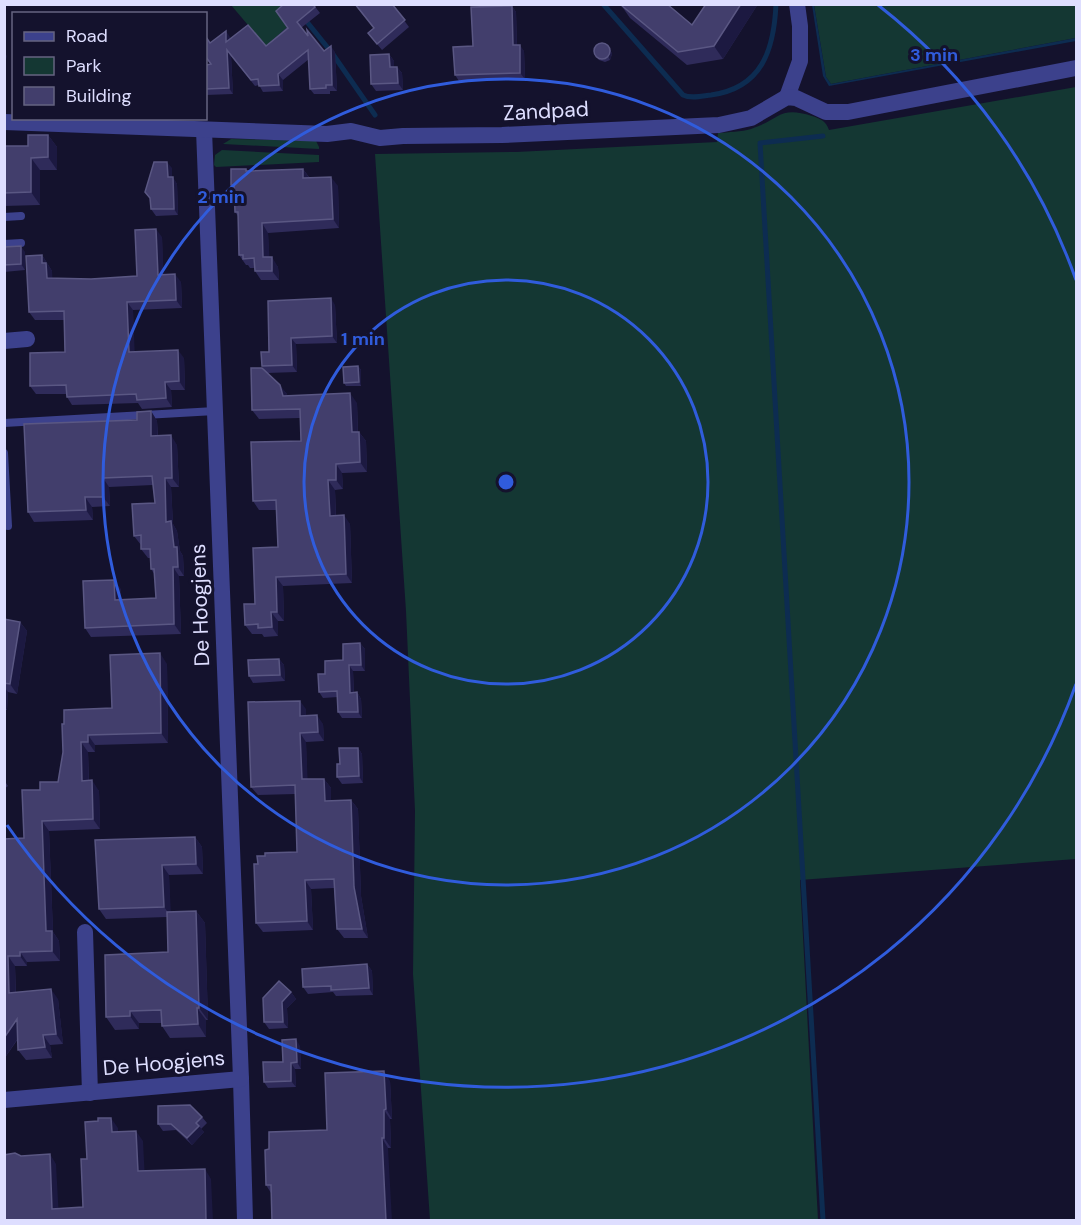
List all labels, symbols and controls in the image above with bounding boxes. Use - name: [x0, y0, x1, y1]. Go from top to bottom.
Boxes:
- legend: [12, 12, 207, 120]
- text: Road: [66, 24, 108, 48]
- text: 3 min: [910, 43, 958, 67]
- text: Park: [66, 54, 102, 78]
- text: Building: [66, 84, 131, 108]
- street label: Zandpad: [502, 95, 590, 127]
- text: 2 min: [197, 185, 245, 209]
- text: 1 min: [341, 327, 385, 351]
- centre of rings: [496, 472, 516, 492]
- street label: De Hoogjens: [184, 543, 216, 667]
- street label: De Hoogjens: [102, 1044, 226, 1082]

